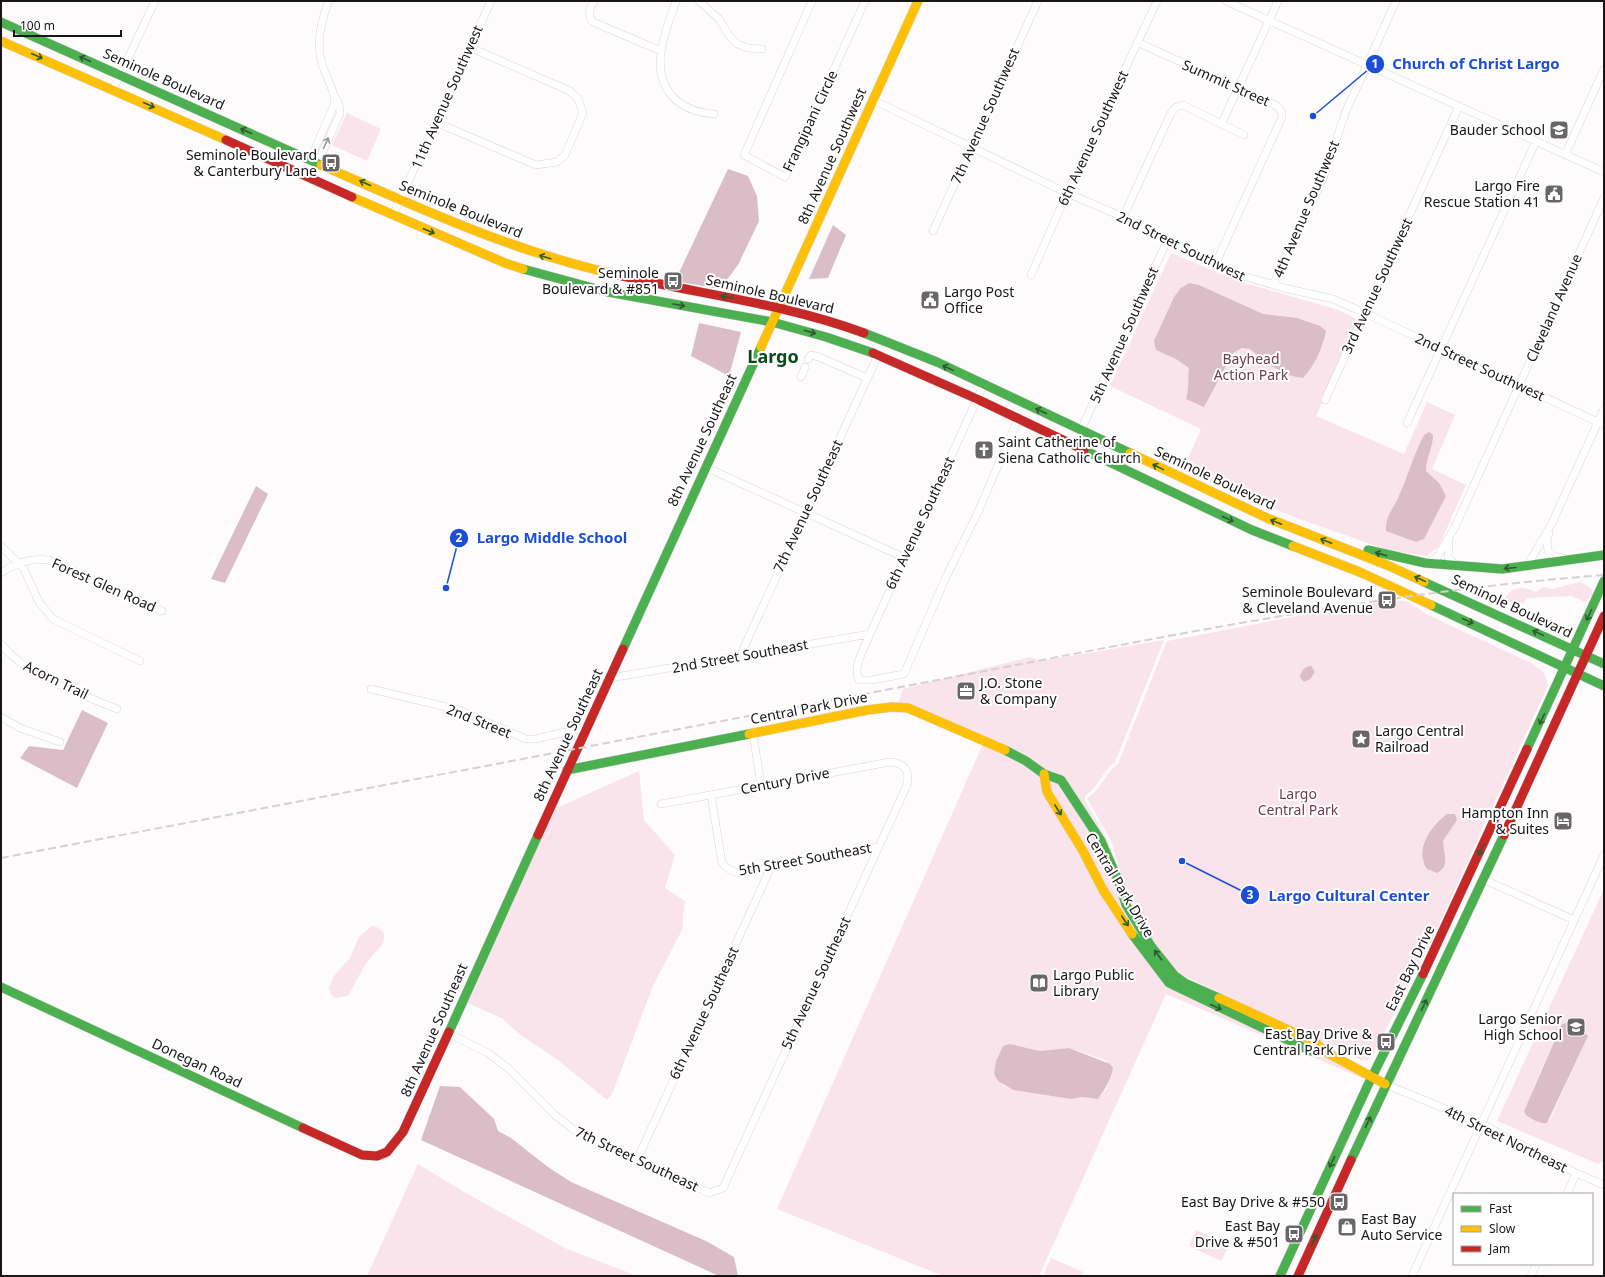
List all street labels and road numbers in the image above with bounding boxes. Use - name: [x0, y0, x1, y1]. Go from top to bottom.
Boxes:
- street label: 11th Avenue Southwest: [406, 22, 487, 172]
- street label: Seminole Boulevard: [100, 43, 228, 114]
- street label: 7th Avenue Southwest: [946, 45, 1023, 187]
- street label: Summit Street: [1179, 55, 1273, 110]
- street label: Frangipani Circle: [778, 67, 841, 175]
- street label: 6th Avenue Southwest: [1053, 67, 1132, 209]
- street label: 8th Avenue Southwest: [793, 85, 870, 227]
- street label: 4th Avenue Southwest: [1268, 137, 1343, 280]
- street label: Seminole Boulevard: [397, 175, 526, 242]
- street label: 2nd Street Southwest: [1114, 206, 1249, 285]
- street label: 3rd Avenue Southwest: [1337, 215, 1416, 357]
- street label: Cleveland Avenue: [1521, 251, 1586, 365]
- street label: 5th Avenue Southwest: [1085, 264, 1162, 406]
- street label: Seminole Boulevard: [704, 270, 836, 318]
- street label: 2nd Street Southwest: [1412, 328, 1548, 405]
- street label: 8th Avenue Southeast: [662, 370, 741, 509]
- street label: 7th Avenue Southeast: [768, 436, 847, 575]
- street label: Seminole Boulevard: [1152, 441, 1279, 514]
- street label: 6th Avenue Southeast: [880, 453, 959, 592]
- street label: Forest Glen Road: [49, 553, 159, 616]
- street label: Seminole Boulevard: [1449, 569, 1576, 642]
- street label: 2nd Street Southeast: [670, 634, 809, 677]
- street label: Acorn Trail: [21, 656, 92, 703]
- street label: 8th Avenue Southeast: [528, 665, 607, 804]
- street label: Central Park Drive: [749, 687, 869, 728]
- street label: 2nd Street: [444, 699, 514, 742]
- street label: Century Drive: [739, 763, 831, 798]
- street label: Central Park Drive: [1082, 829, 1159, 941]
- street label: 5th Street Southeast: [737, 838, 873, 880]
- street label: 5th Avenue Southeast: [776, 913, 855, 1052]
- street label: East Bay Drive: [1381, 922, 1439, 1014]
- street label: 6th Avenue Southeast: [664, 943, 743, 1082]
- street label: 8th Avenue Southeast: [396, 960, 472, 1100]
- street label: Donegan Road: [149, 1033, 245, 1092]
- street label: 4th Street Northeast: [1442, 1101, 1571, 1177]
- street label: 7th Street Southeast: [572, 1122, 702, 1195]

